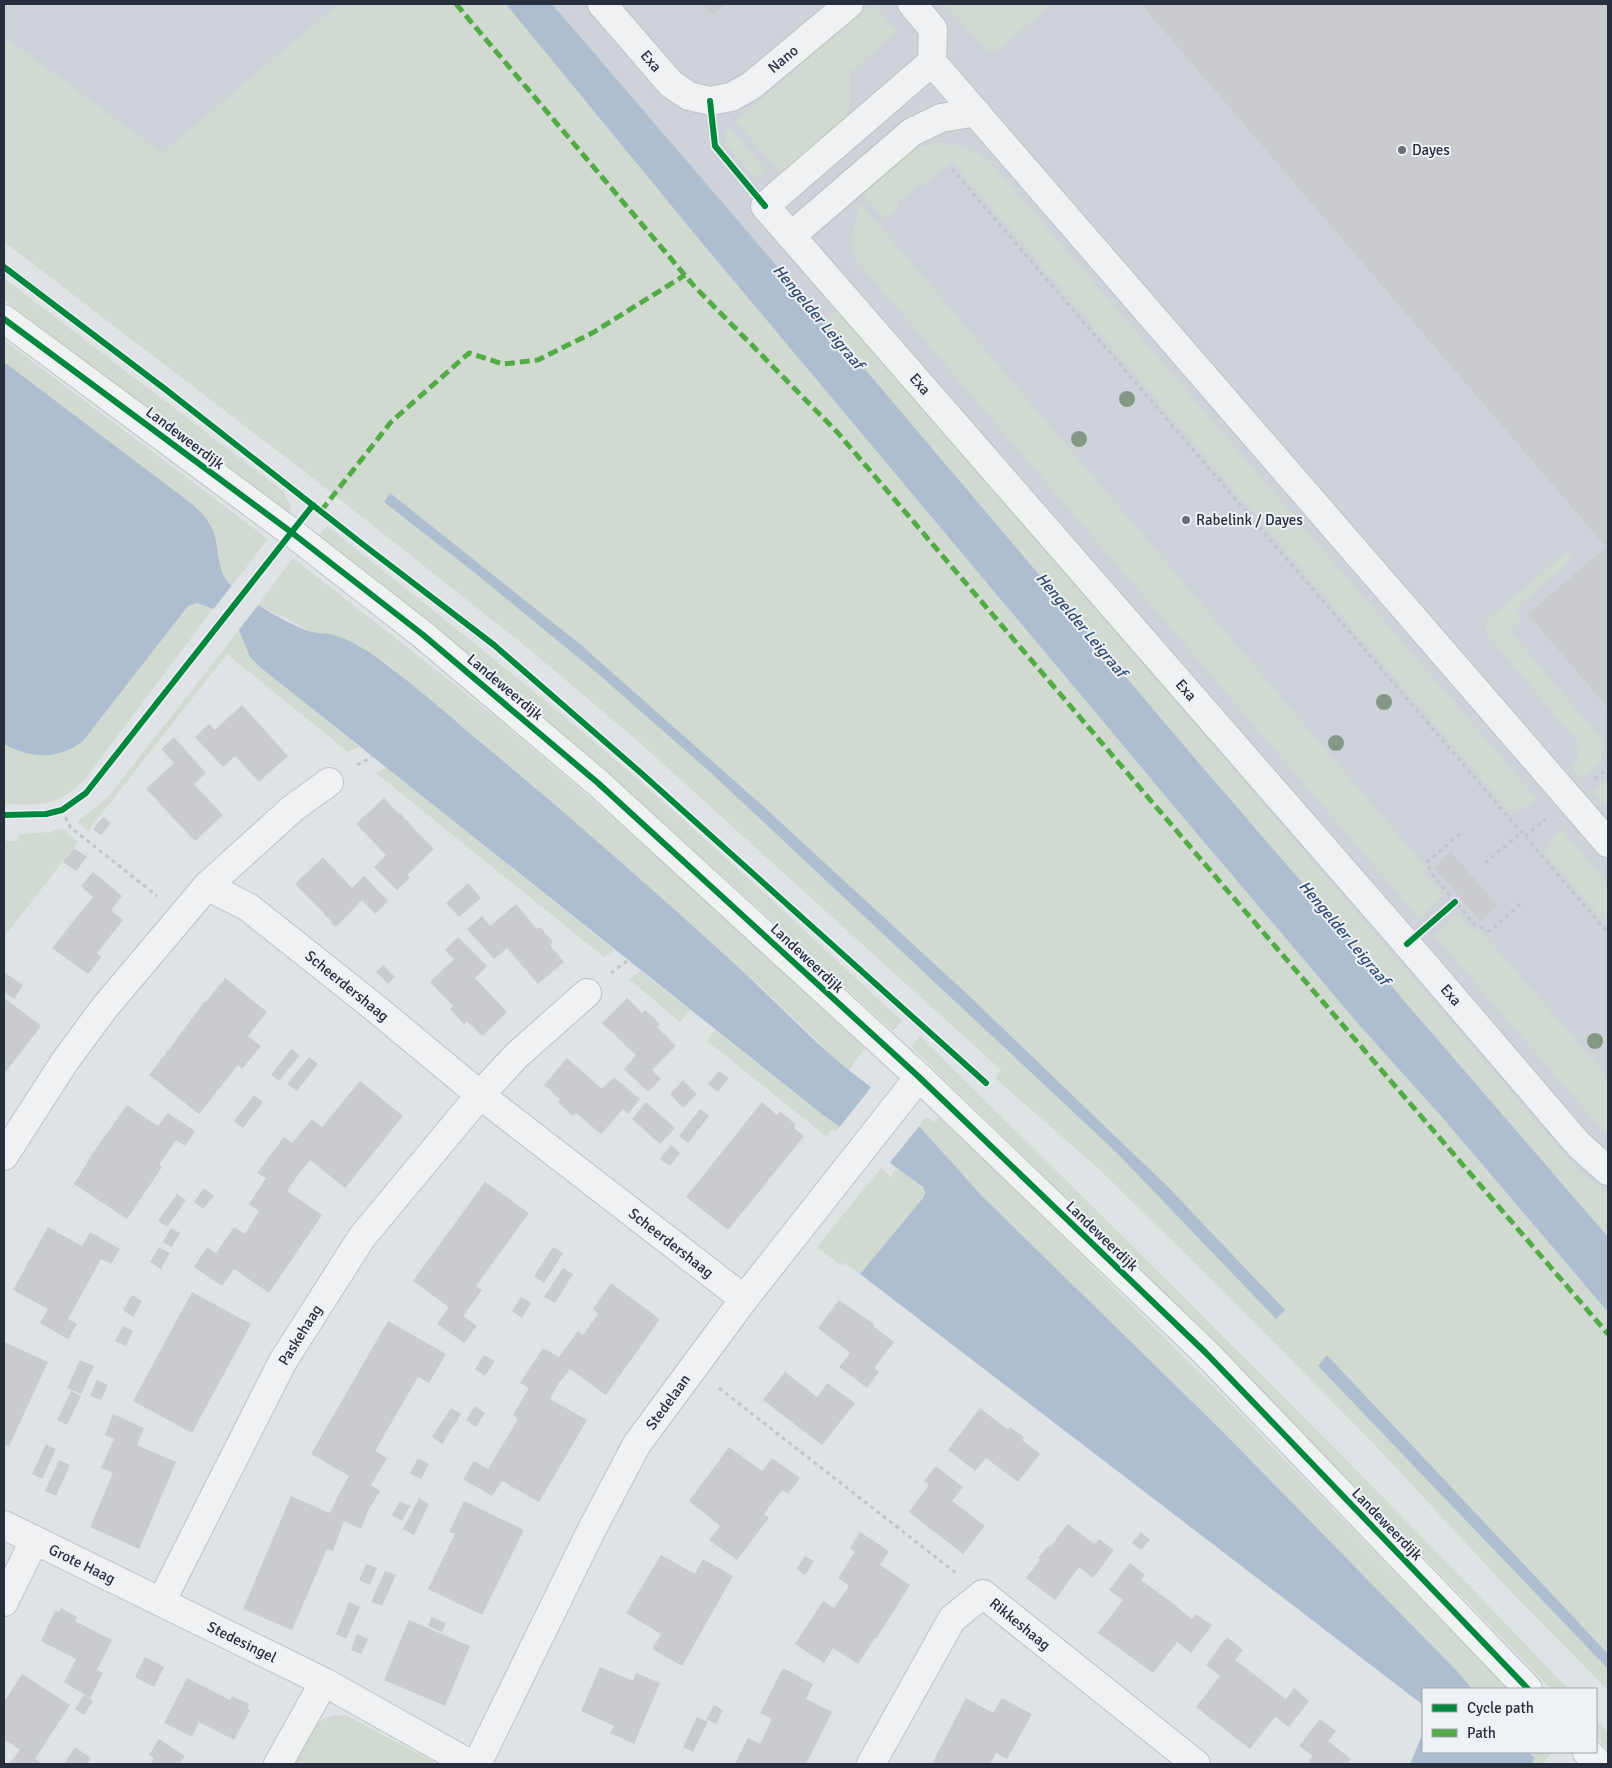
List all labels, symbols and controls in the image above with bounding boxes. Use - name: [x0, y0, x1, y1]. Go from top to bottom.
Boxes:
- street label: Nano: [764, 41, 802, 77]
- street label: Exa: [637, 46, 665, 76]
- place label: Dayes: [1412, 141, 1450, 159]
- marker: Dayes: [1396, 144, 1408, 156]
- water label: Hengelder Leigraaf: [768, 261, 870, 376]
- street label: Exa: [906, 369, 934, 399]
- street label: Landeweerdijk: [142, 403, 228, 474]
- place label: Rabelink / Dayes: [1196, 511, 1303, 529]
- marker: Rabelink / Dayes: [1180, 514, 1192, 526]
- water label: Hengelder Leigraaf: [1031, 569, 1133, 684]
- street label: Landeweerdijk: [463, 650, 547, 724]
- street label: Exa: [1172, 675, 1200, 705]
- water label: Hengelder Leigraaf: [1294, 877, 1396, 992]
- street label: Landeweerdijk: [767, 920, 848, 997]
- street label: Scheerdershaag: [301, 947, 393, 1025]
- street label: Exa: [1437, 980, 1465, 1010]
- street label: Landeweerdijk: [1062, 1197, 1142, 1275]
- street label: Scheerdershaag: [625, 1204, 717, 1282]
- street label: Paskehaag: [274, 1301, 326, 1369]
- street label: Stedelaan: [642, 1371, 694, 1433]
- street label: Landeweerdijk: [1348, 1484, 1426, 1564]
- street label: Grote Haag: [46, 1540, 118, 1588]
- street label: Rikkeshaag: [986, 1594, 1054, 1654]
- street label: Stedesingel: [204, 1617, 280, 1667]
- legend: [1422, 1688, 1597, 1753]
- text: Cycle path: [1467, 1699, 1534, 1717]
- text: Path: [1467, 1724, 1496, 1742]

